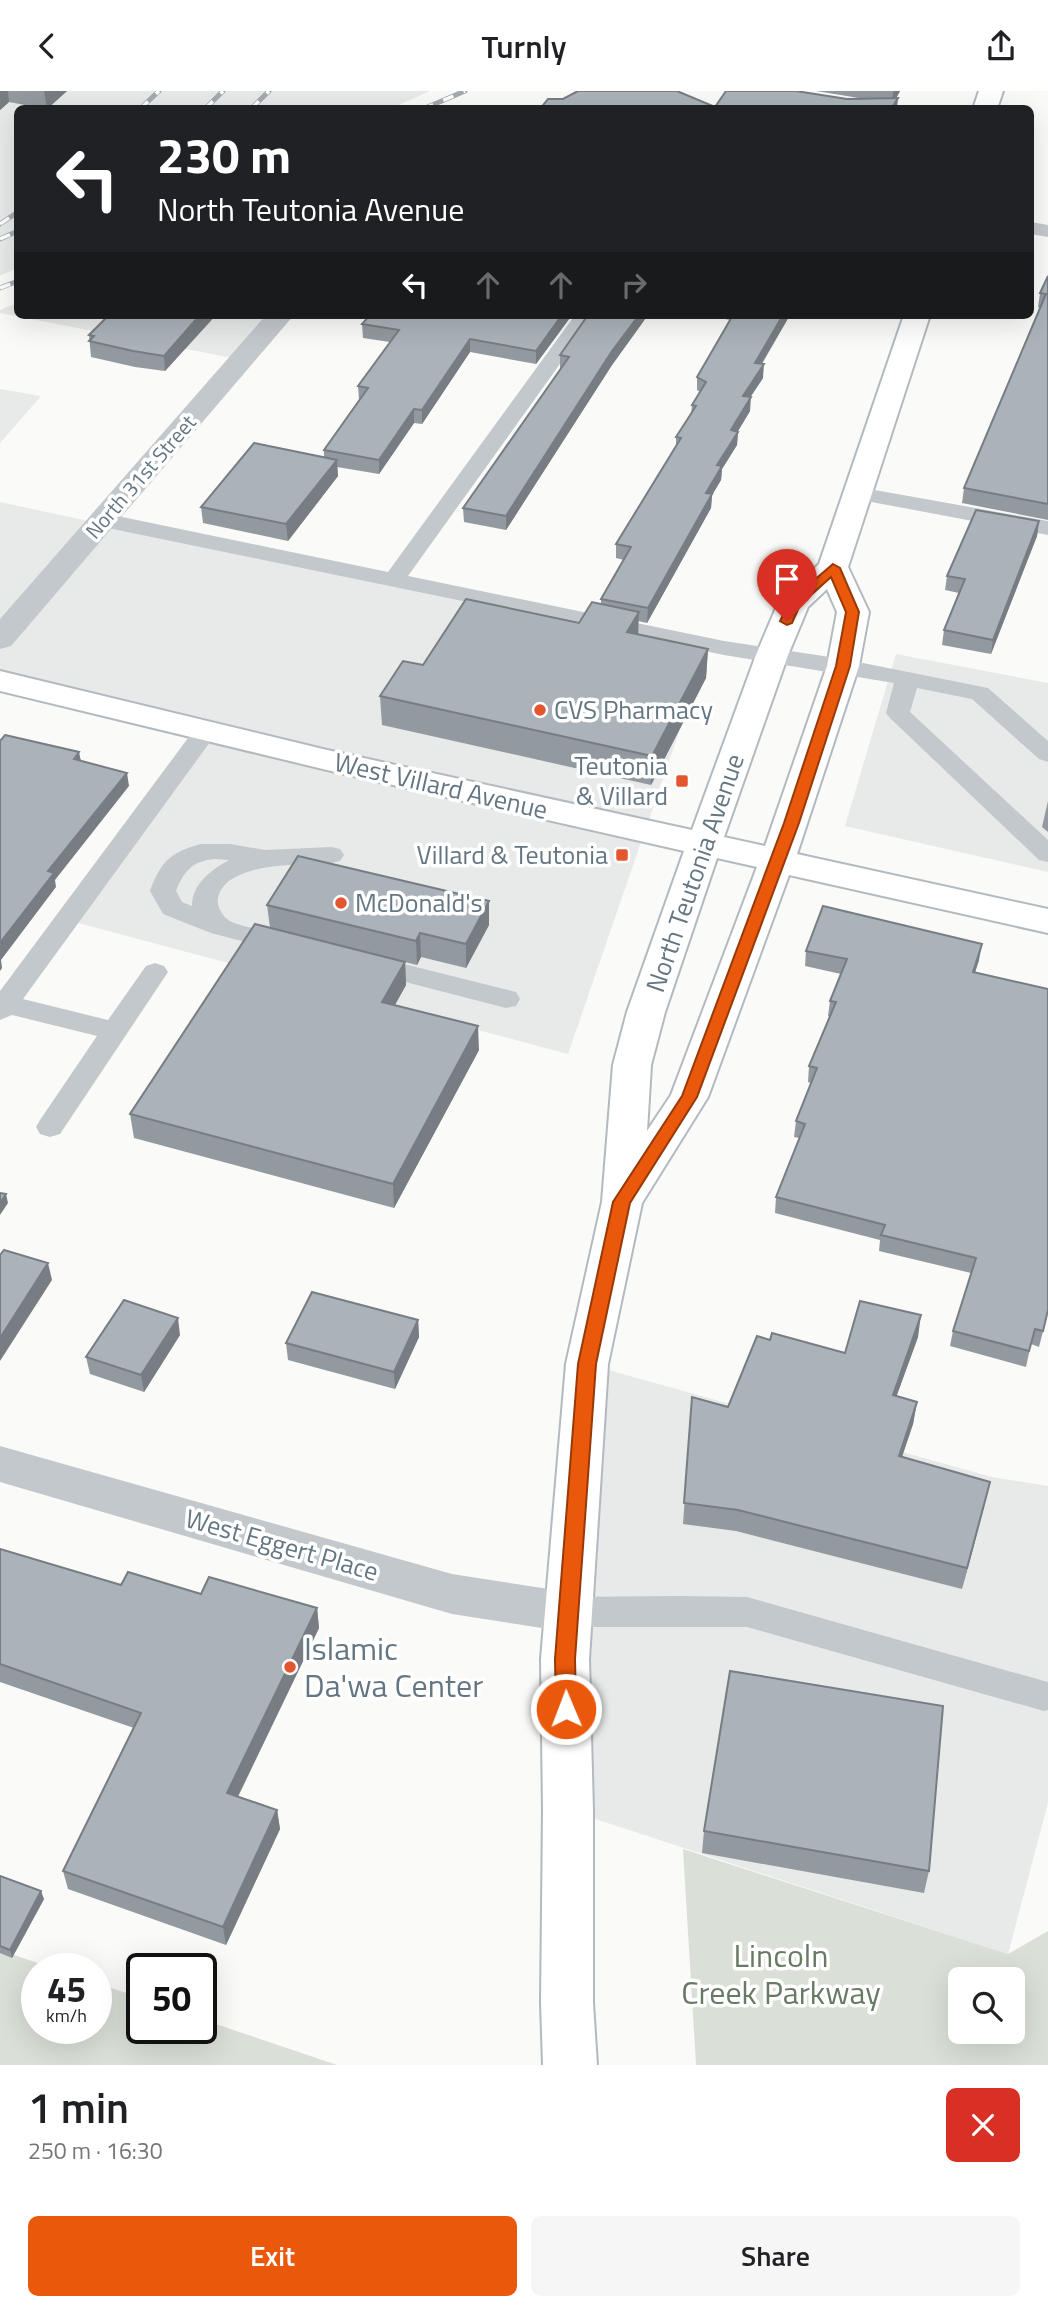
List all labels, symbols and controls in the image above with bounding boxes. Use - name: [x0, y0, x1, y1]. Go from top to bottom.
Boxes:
- text: Turnly: [482, 22, 566, 70]
- icon: back: [28, 27, 66, 65]
- icon: share: [982, 27, 1020, 65]
- text: 230 m: [157, 117, 291, 192]
- icon: left: [42, 133, 133, 224]
- text: North Teutonia Avenue: [157, 185, 464, 233]
- icon: left: [396, 266, 434, 304]
- icon: ahead: [469, 266, 507, 304]
- icon: ahead: [542, 266, 580, 304]
- icon: right: [615, 266, 653, 304]
- street label: North 31st Street: [77, 407, 204, 545]
- pin: [757, 549, 817, 621]
- icon: arrive: [768, 560, 806, 598]
- place label: CVS Pharmacy: [554, 690, 713, 729]
- marker: CVS Pharmacy: [532, 702, 548, 718]
- street label: West Villard Avenue: [331, 742, 552, 829]
- place label: Teutonia & Villard: [574, 746, 668, 815]
- street label: North Teutonia Avenue: [635, 748, 754, 997]
- marker: Teutonia & Villard: [674, 773, 690, 789]
- place label: Villard & Teutonia: [417, 835, 608, 874]
- marker: Villard & Teutonia: [614, 847, 630, 863]
- place label: McDonald's: [355, 883, 483, 922]
- marker: McDonald's: [333, 895, 349, 911]
- street label: West Eggert Place: [181, 1498, 383, 1591]
- place label: Islamic Da'wa Center: [304, 1624, 483, 1709]
- marker: Islamic Da'wa Center: [282, 1659, 298, 1675]
- position arrow: [529, 1672, 603, 1746]
- park label: Lincoln Creek Parkway: [681, 1931, 881, 2016]
- speed limit sign: 50: [126, 1953, 217, 2044]
- text: 45: [47, 1962, 86, 2016]
- map controls: [948, 1967, 1025, 2044]
- button: search: [948, 1967, 1025, 2044]
- text: km/h: [46, 2002, 87, 2029]
- text: 1 min: [28, 2075, 129, 2139]
- button: close: [946, 2088, 1020, 2162]
- text: 250 m · 16:30: [28, 2133, 163, 2168]
- button: Exit: [28, 2216, 517, 2296]
- button: Share: [531, 2216, 1020, 2296]

